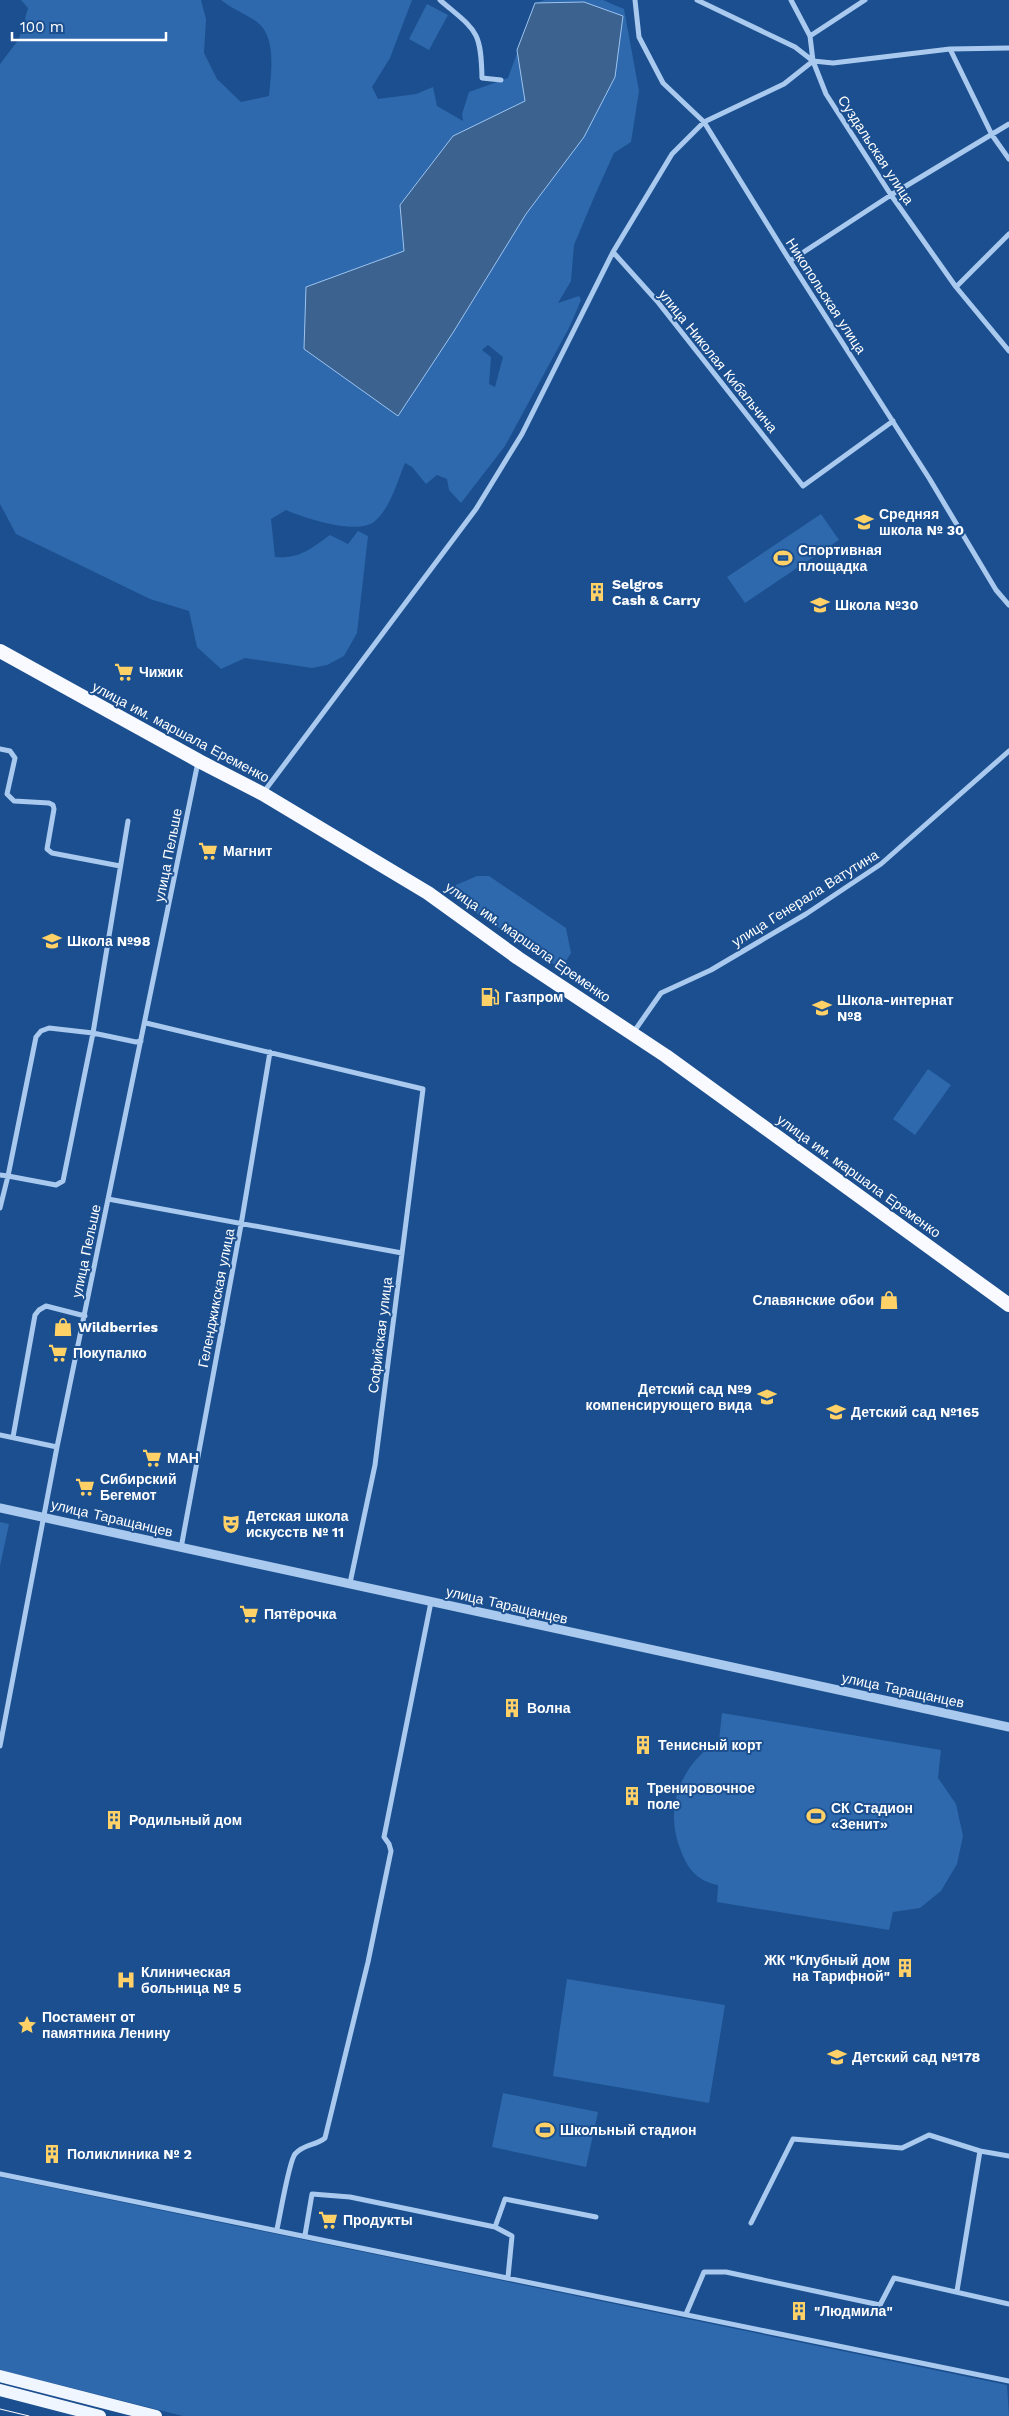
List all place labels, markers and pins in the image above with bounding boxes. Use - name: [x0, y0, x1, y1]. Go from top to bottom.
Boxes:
- place label: Средняя школа № 30: [879, 506, 964, 538]
- school or university icon: Средняя школа № 30: [853, 511, 875, 533]
- place label: Спортивная площадка: [798, 542, 882, 574]
- sports icon: Спортивная площадка: [772, 547, 794, 569]
- place label: Selgros Cash & Carry: [612, 576, 701, 608]
- building icon: Selgros Cash & Carry: [586, 581, 608, 603]
- school or university icon: Школа №30: [809, 594, 831, 616]
- place label: Школа №30: [835, 597, 918, 613]
- supermarket icon: Чижик: [113, 661, 135, 683]
- place label: Чижик: [139, 664, 184, 680]
- supermarket icon: Магнит: [197, 840, 219, 862]
- place label: Магнит: [223, 843, 273, 859]
- school or university icon: Школа №98: [41, 930, 63, 952]
- place label: Школа №98: [67, 933, 151, 949]
- fuel station icon: Газпром: [479, 986, 501, 1008]
- place label: Газпром: [505, 989, 563, 1005]
- place label: Школа-интернат №8: [837, 992, 954, 1024]
- school or university icon: Школа-интернат №8: [811, 997, 833, 1019]
- shop icon: Славянские обои: [878, 1289, 900, 1311]
- place label: Славянские обои: [753, 1292, 874, 1308]
- shop icon: Wildberries: [52, 1316, 74, 1338]
- place label: Wildberries: [78, 1319, 158, 1335]
- supermarket icon: Покупалко: [47, 1342, 69, 1364]
- place label: Покупалко: [73, 1345, 147, 1361]
- place label: Детский сад №9 компенсирующего вида: [586, 1381, 752, 1413]
- school or university icon: Детский сад №9 компенсирующего вида: [756, 1386, 778, 1408]
- school or university icon: Детский сад №165: [825, 1401, 847, 1423]
- place label: Детский сад №165: [851, 1404, 979, 1420]
- supermarket icon: МАН: [141, 1447, 163, 1469]
- place label: МАН: [167, 1450, 199, 1466]
- place label: Сибирский Бегемот: [100, 1471, 177, 1503]
- supermarket icon: Сибирский Бегемот: [74, 1476, 96, 1498]
- place label: Детская школа искусств № 11: [246, 1508, 349, 1540]
- theatre icon: Детская школа искусств № 11: [220, 1513, 242, 1535]
- supermarket icon: Пятёрочка: [238, 1603, 260, 1625]
- place label: Пятёрочка: [264, 1606, 337, 1622]
- building icon: Волна: [501, 1697, 523, 1719]
- place label: Волна: [527, 1700, 571, 1716]
- building icon: Тенисный корт: [632, 1734, 654, 1756]
- place label: Тенисный корт: [658, 1737, 762, 1753]
- place label: Тренировочное поле: [647, 1780, 755, 1812]
- building icon: Тренировочное поле: [621, 1785, 643, 1807]
- place label: СК Стадион «Зенит»: [831, 1800, 913, 1832]
- sports icon: СК Стадион «Зенит»: [805, 1805, 827, 1827]
- building icon: Родильный дом: [103, 1809, 125, 1831]
- place label: Родильный дом: [129, 1812, 242, 1828]
- place label: ЖК "Клубный дом на Тарифной": [763, 1952, 890, 1984]
- building icon: ЖК "Клубный дом на Тарифной": [894, 1957, 916, 1979]
- place label: Клиническая больница № 5: [141, 1964, 241, 1996]
- hospital icon: Клиническая больница № 5: [115, 1969, 137, 1991]
- place label: Постамент от памятника Ленину: [42, 2009, 171, 2041]
- place icon: Постамент от памятника Ленину: [16, 2014, 38, 2036]
- school or university icon: Детский сад №178: [826, 2046, 848, 2068]
- place label: Детский сад №178: [852, 2049, 981, 2065]
- sports icon: Школьный стадион: [534, 2119, 556, 2141]
- place label: Школьный стадион: [560, 2122, 697, 2138]
- building icon: Поликлиника № 2: [41, 2143, 63, 2165]
- place label: Поликлиника № 2: [67, 2146, 192, 2162]
- supermarket icon: Продукты: [317, 2209, 339, 2231]
- place label: Продукты: [343, 2212, 413, 2228]
- building icon: "Людмила": [788, 2300, 810, 2322]
- place label: "Людмила": [814, 2303, 893, 2319]

